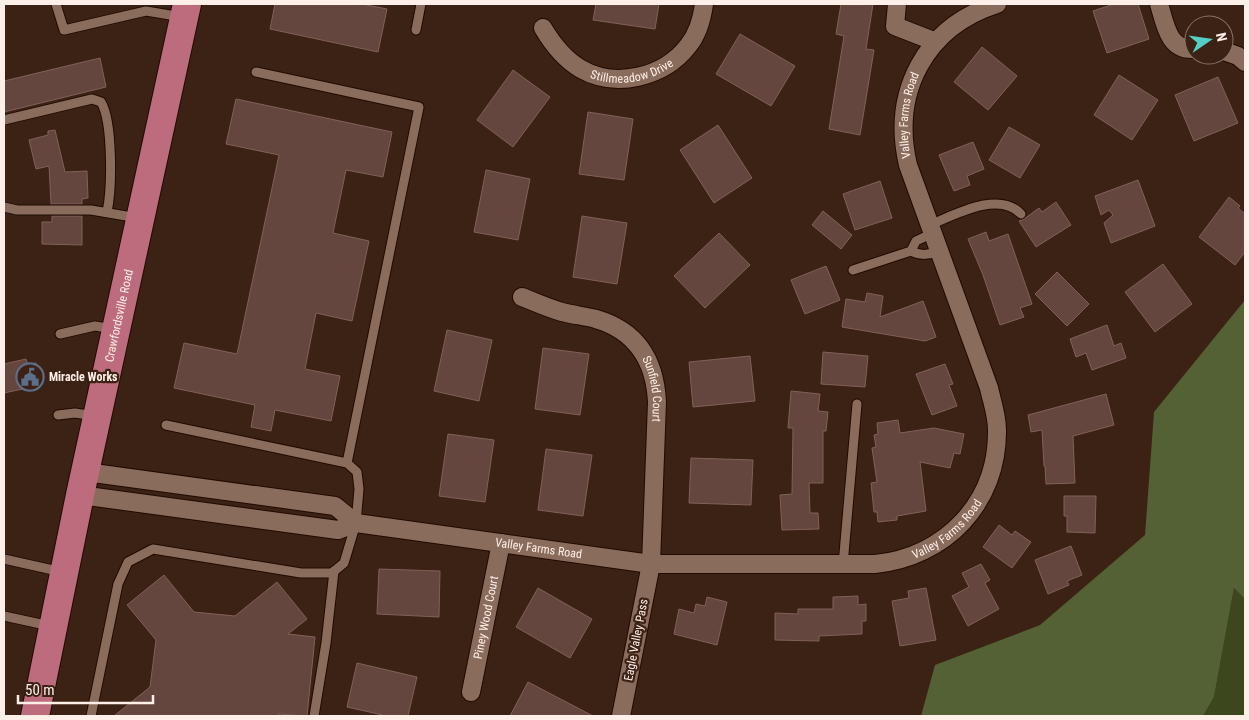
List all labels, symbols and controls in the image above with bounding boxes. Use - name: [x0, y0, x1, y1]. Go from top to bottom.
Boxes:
- north arrow: [1184, 15, 1234, 65]
- text: N: [1213, 31, 1230, 43]
- street label: Stillmeadow Drive: [589, 56, 676, 86]
- street label: Valley Farms Road: [897, 70, 922, 159]
- street label: Crawfordsville Road: [102, 268, 136, 363]
- street label: Sunfield Court: [639, 354, 664, 423]
- public building icon: Miracle Works: [15, 362, 45, 392]
- place label: Miracle Works: [49, 370, 118, 384]
- street label: Valley Farms Road: [910, 497, 985, 562]
- street label: Valley Farms Road: [494, 535, 583, 561]
- street label: Piney Wood Court: [471, 574, 501, 660]
- street label: Eagle Valley Pass: [621, 598, 651, 682]
- scale bar: [18, 672, 152, 704]
- text: 50 m: [25, 681, 55, 699]

